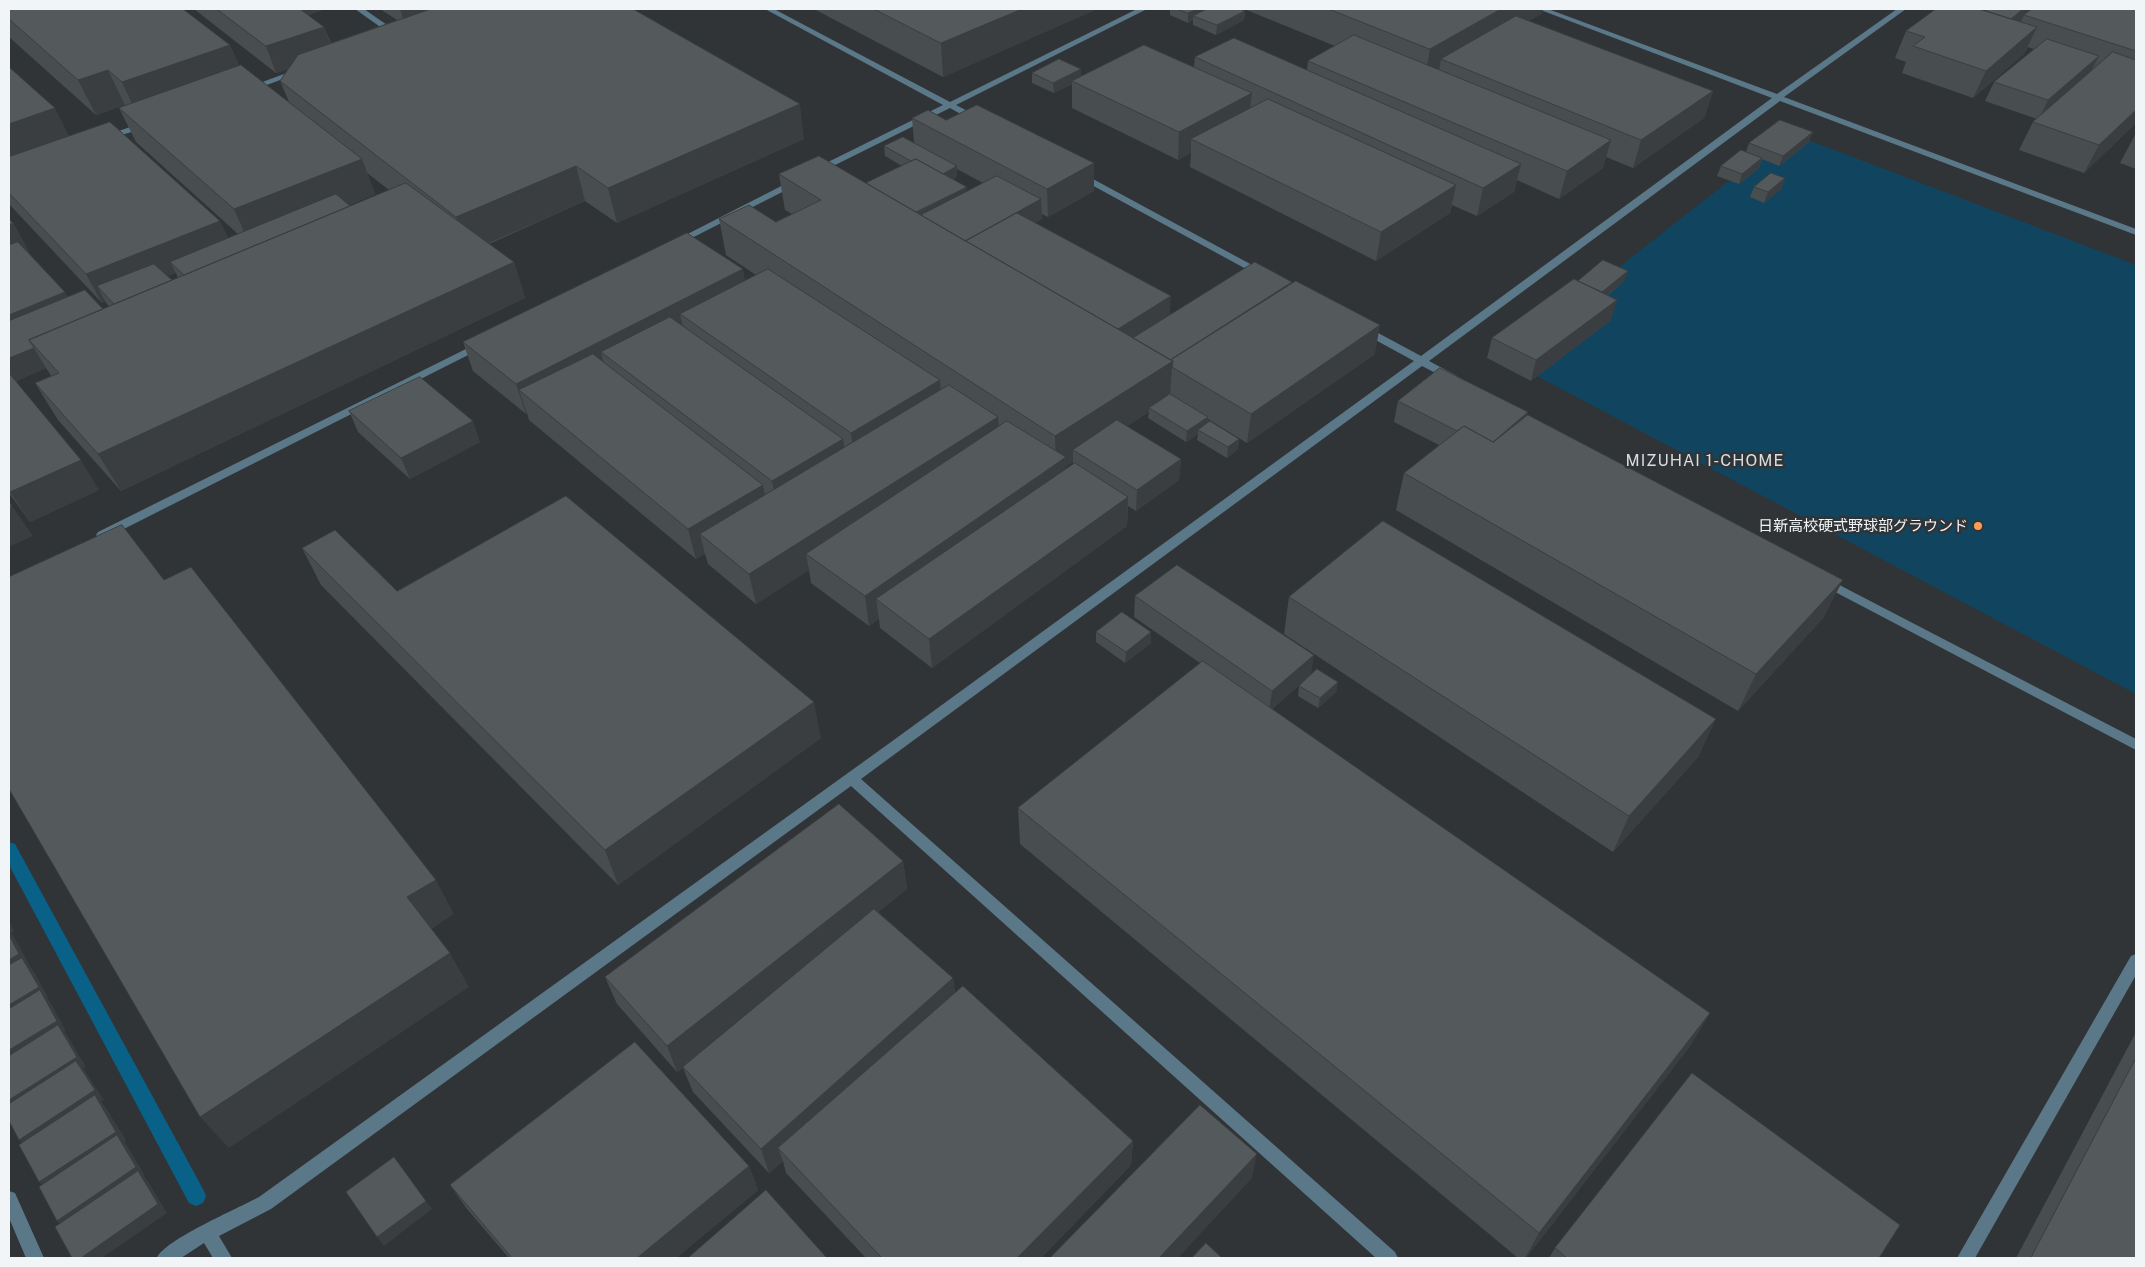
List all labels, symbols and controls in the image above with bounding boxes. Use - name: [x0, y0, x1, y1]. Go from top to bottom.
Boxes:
- district label: MIZUHAI 1-CHOME: [1624, 451, 1786, 471]
- place label: 日新高校硬式野球部グラウンド: [1758, 517, 1968, 535]
- marker: 日新高校硬式野球部グラウンド: [1972, 520, 1984, 532]

